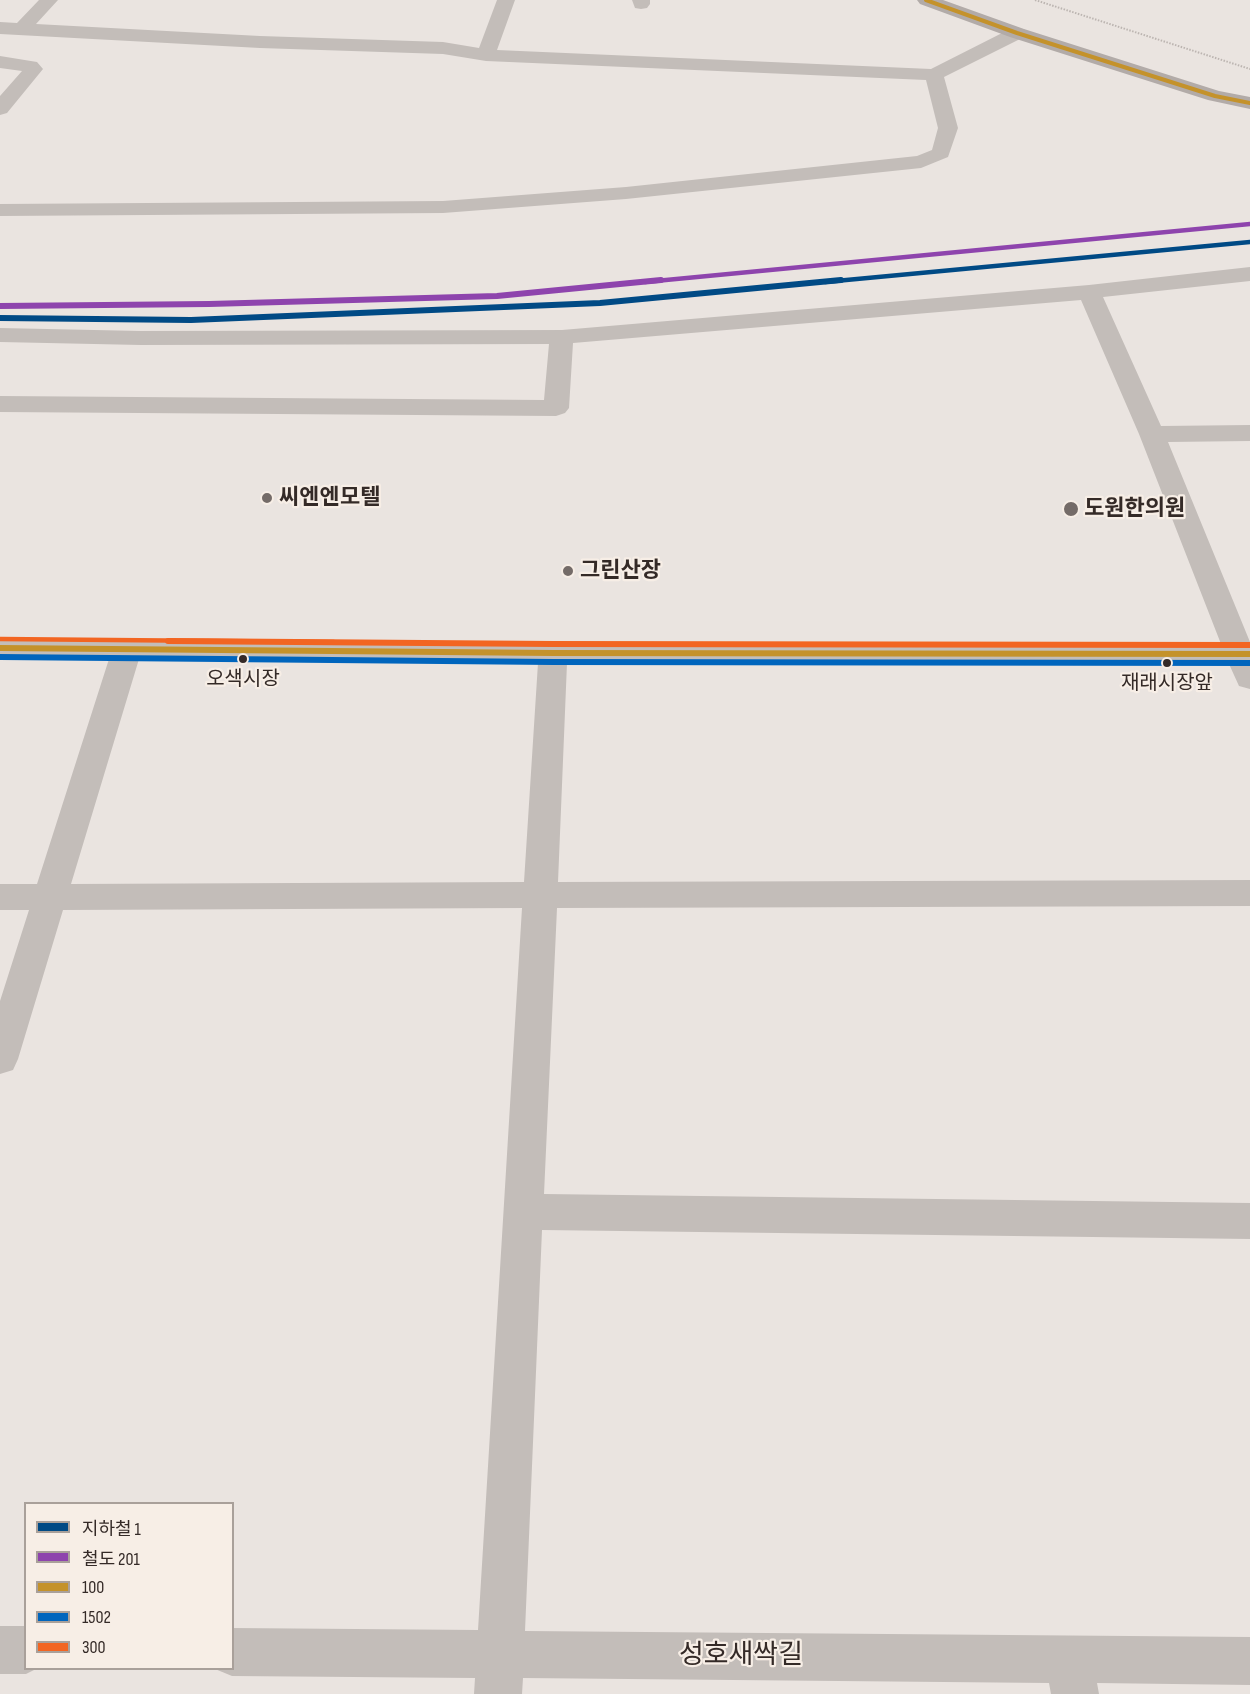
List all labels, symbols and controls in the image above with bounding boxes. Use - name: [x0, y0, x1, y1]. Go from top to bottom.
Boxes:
- place label: 씨엔엔모텔: [279, 485, 380, 511]
- marker: 씨엔엔모텔: [260, 491, 274, 505]
- place label: 도원한의원: [1084, 496, 1185, 522]
- marker: 도원한의원: [1062, 500, 1080, 518]
- place label: 그린산장: [580, 558, 661, 584]
- marker: 그린산장: [561, 564, 575, 578]
- marker: 오색시장: [237, 653, 249, 665]
- marker: 재래시장앞: [1161, 657, 1173, 669]
- place label: 오색시장: [206, 668, 280, 692]
- place label: 재래시장앞: [1121, 672, 1213, 696]
- legend: [24, 1502, 234, 1670]
- text: 지하철 1: [82, 1519, 141, 1540]
- text: 철도 201: [82, 1549, 140, 1570]
- text: 100: [82, 1577, 104, 1598]
- text: 1502: [82, 1607, 111, 1628]
- text: 300: [82, 1637, 106, 1658]
- street label: 성호새싹길: [679, 1640, 803, 1672]

